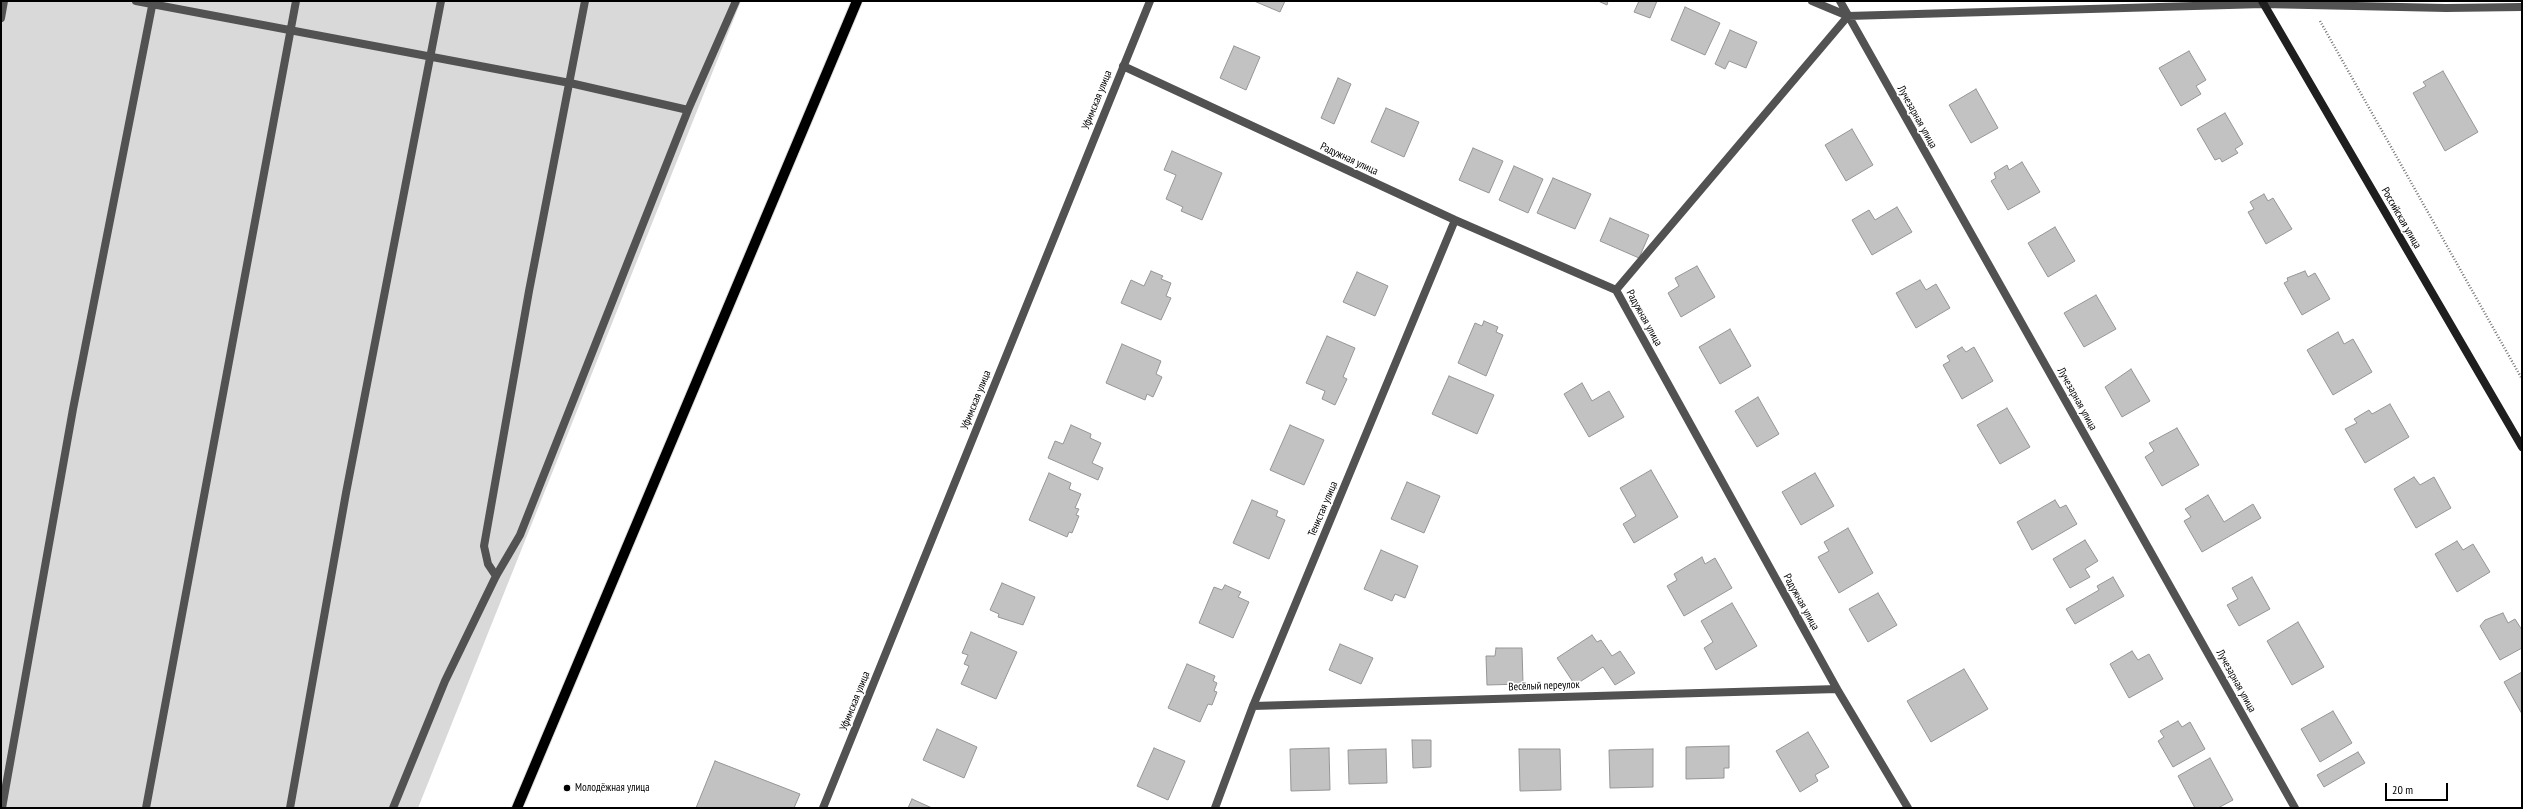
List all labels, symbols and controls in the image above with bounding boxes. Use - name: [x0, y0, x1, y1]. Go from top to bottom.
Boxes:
- street label: Уфимская улица: [1079, 68, 1115, 132]
- street label: Лучезарная улица: [1894, 83, 1940, 151]
- street label: Радужная улица: [1318, 140, 1380, 178]
- street label: Российская улица: [2378, 185, 2424, 251]
- street label: Радужная улица: [1623, 288, 1665, 348]
- street label: Лучезарная улица: [2054, 365, 2100, 433]
- street label: Уфимская улица: [958, 368, 994, 432]
- street label: Тенистая улица: [1305, 479, 1341, 539]
- street label: Радужная улица: [1780, 572, 1822, 632]
- street label: Лучезарная улица: [2213, 647, 2259, 715]
- street label: Уфимская улица: [837, 669, 873, 733]
- street label: Весёлый переулок: [1508, 678, 1580, 694]
- scale bar: [2387, 775, 2450, 801]
- place label: Молодёжная улица: [575, 781, 650, 795]
- text: 20 m: [2392, 782, 2413, 797]
- marker: Молодёжная улица: [562, 783, 572, 793]

